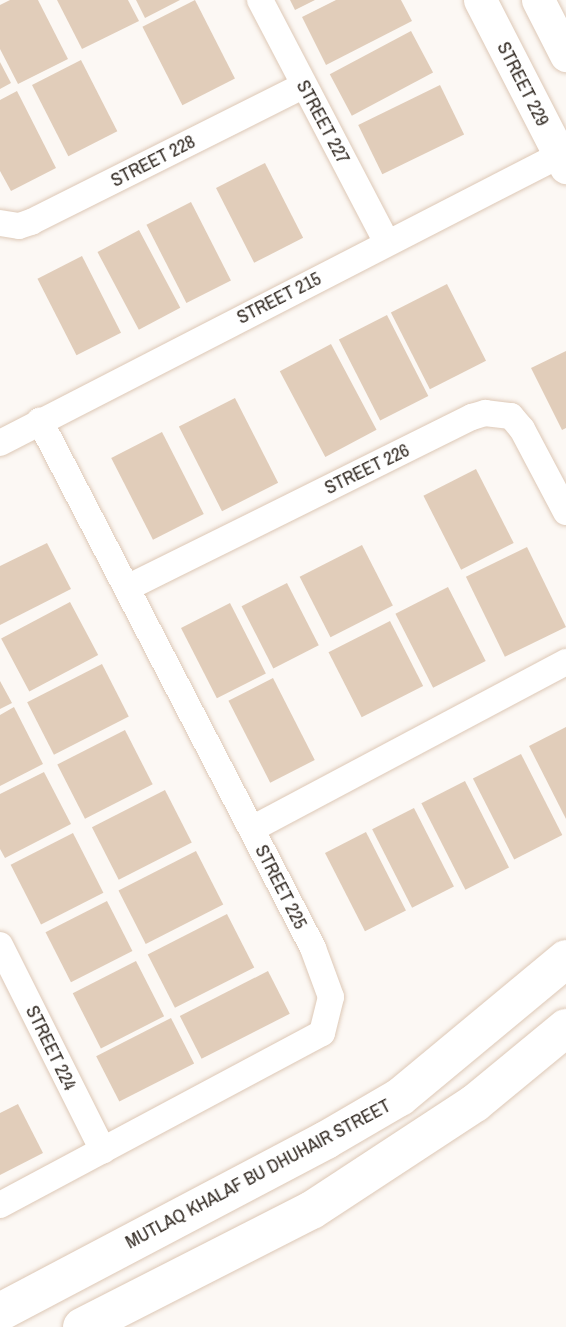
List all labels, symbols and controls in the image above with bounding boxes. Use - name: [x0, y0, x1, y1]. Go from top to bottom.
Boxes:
- street label: STREET 229: [492, 38, 554, 130]
- street label: STREET 227: [291, 76, 355, 168]
- street label: STREET 228: [107, 130, 199, 192]
- street label: STREET 215: [233, 267, 325, 329]
- street label: STREET 226: [321, 439, 413, 499]
- street label: STREET 225: [250, 841, 312, 933]
- street label: STREET 224: [21, 1002, 81, 1094]
- street label: MUTLAQ KHALAF BU DHUHAIR STREET: [122, 1094, 394, 1254]

